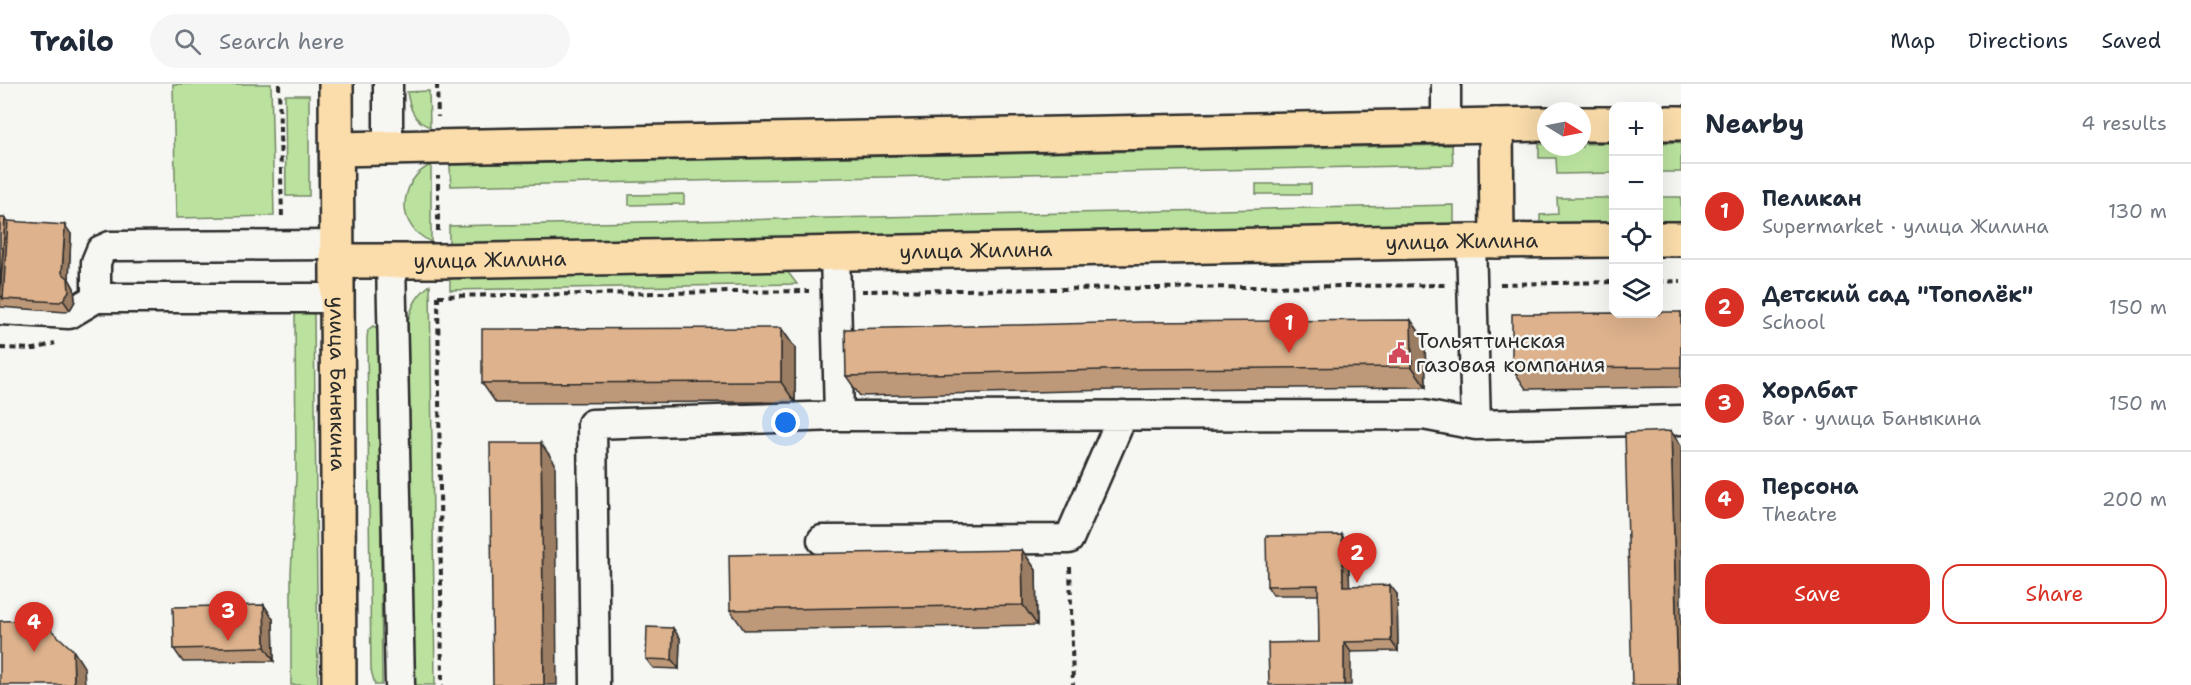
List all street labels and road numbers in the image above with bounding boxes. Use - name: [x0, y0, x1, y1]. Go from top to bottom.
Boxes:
- street label: улица Жилина: [1385, 227, 1538, 257]
- street label: улица Жилина: [899, 235, 1053, 266]
- street label: улица Жилина: [413, 245, 567, 275]
- street label: улица Баныкина: [323, 297, 352, 471]

